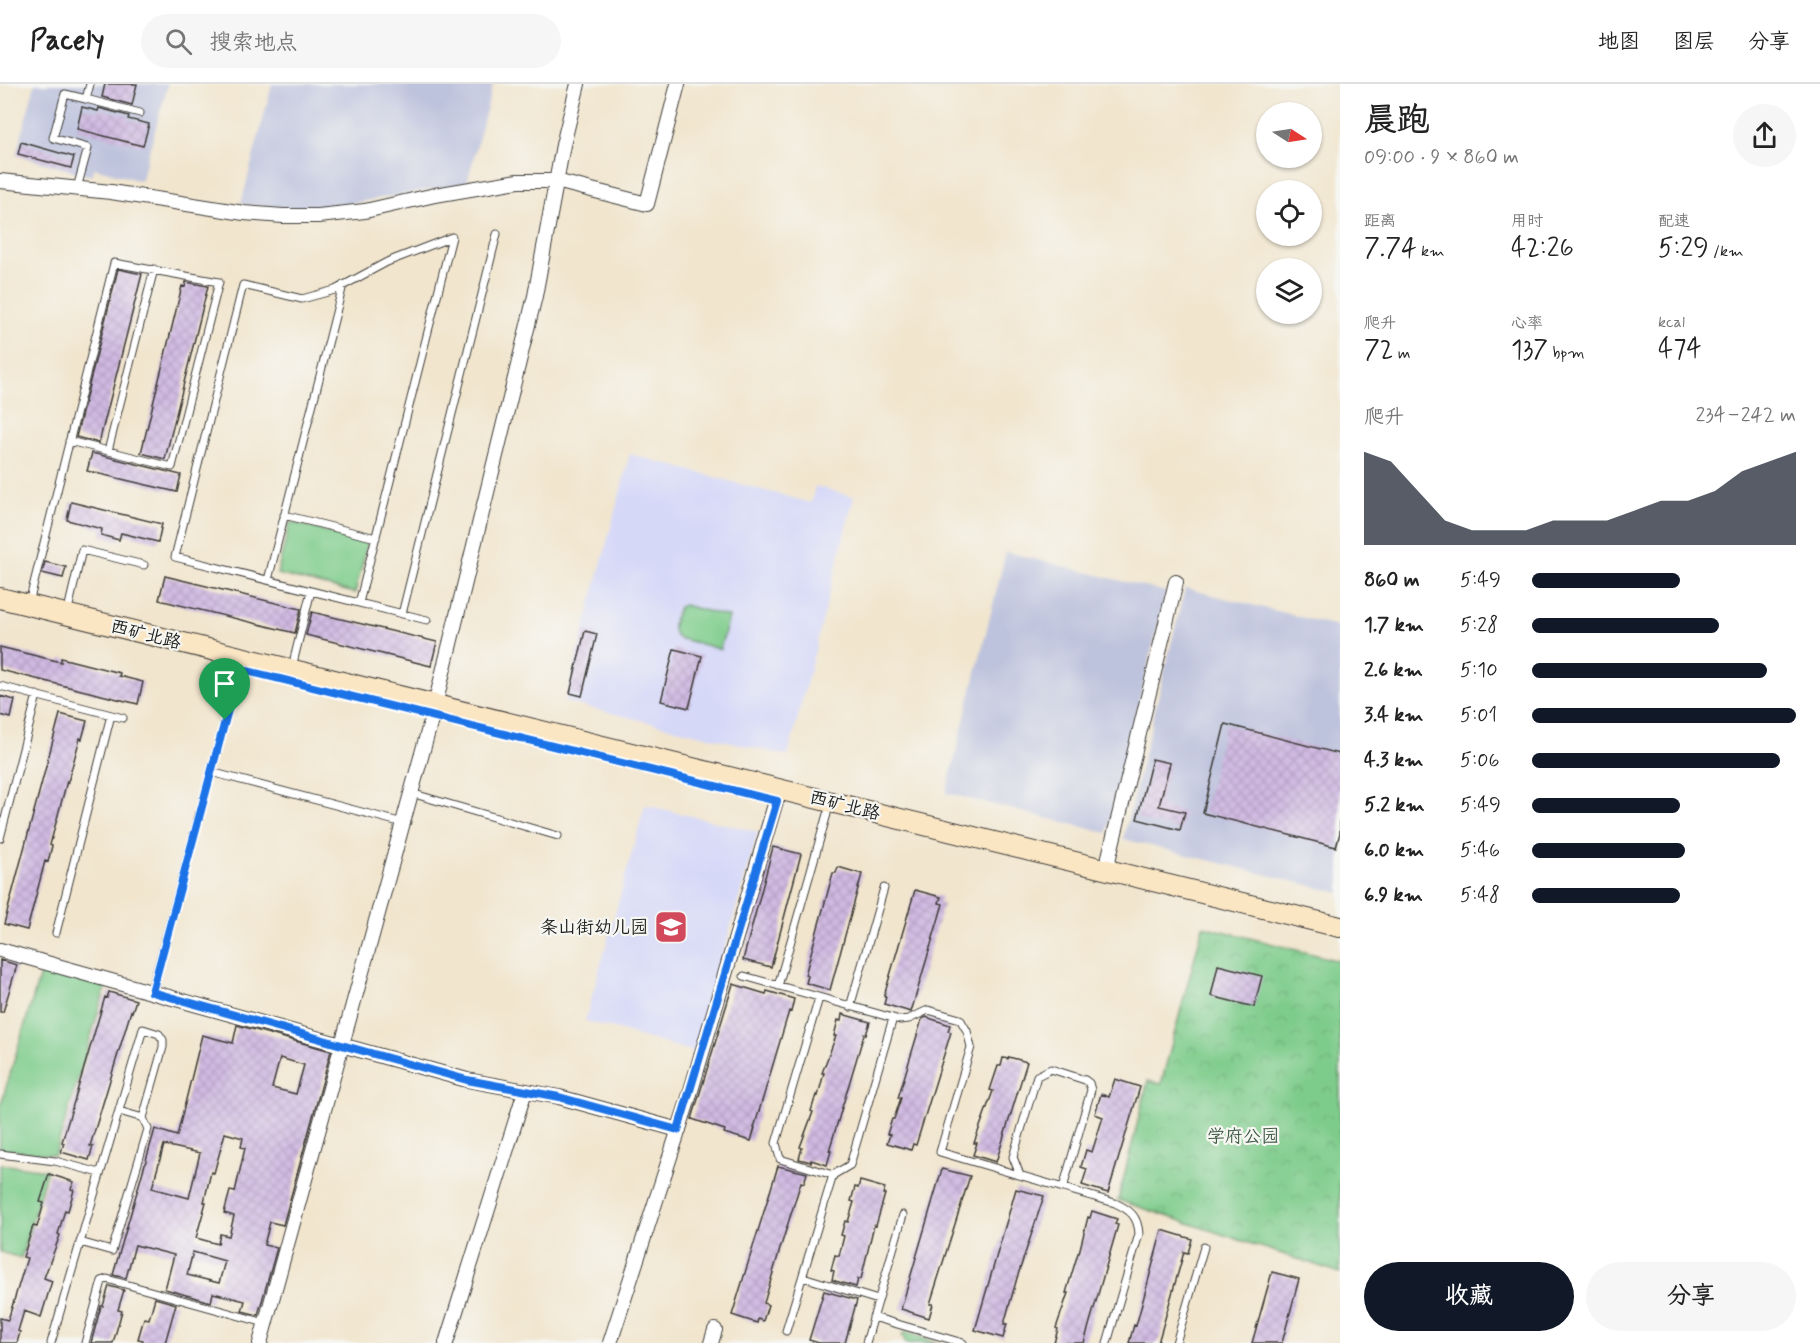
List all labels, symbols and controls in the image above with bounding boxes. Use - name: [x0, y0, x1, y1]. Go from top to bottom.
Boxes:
- search box: [141, 14, 561, 68]
- text: Pacely: [30, 23, 105, 60]
- icon: search: [162, 25, 195, 58]
- text: 地图: [1598, 28, 1640, 56]
- text: 图层: [1673, 28, 1715, 56]
- text: 分享: [1748, 28, 1790, 56]
- text: 搜索地点: [210, 29, 298, 57]
- text: 晨跑: [1364, 99, 1430, 143]
- north arrow: [1256, 102, 1322, 168]
- map controls: [1256, 102, 1322, 324]
- button: share: [1733, 104, 1796, 167]
- text: 09:00 · 9 × 860 m: [1364, 144, 1519, 171]
- button: locate: [1256, 180, 1322, 246]
- text: 距离: [1364, 211, 1396, 232]
- text: 用时: [1511, 211, 1543, 232]
- text: 配速: [1658, 211, 1690, 232]
- text: 7.74: [1364, 232, 1417, 266]
- text: 42:26: [1511, 232, 1574, 266]
- text: 5:29: [1658, 232, 1709, 266]
- text: km: [1417, 241, 1444, 262]
- text: /km: [1709, 241, 1743, 262]
- button: layers: [1256, 258, 1322, 324]
- text: kcal: [1658, 312, 1685, 333]
- text: 爬升: [1364, 313, 1396, 334]
- text: 心率: [1511, 313, 1543, 334]
- text: 474: [1658, 333, 1702, 367]
- text: 72: [1364, 334, 1394, 368]
- text: 137: [1511, 334, 1548, 368]
- text: m: [1394, 343, 1411, 364]
- text: bpm: [1548, 343, 1585, 364]
- text: 234–242 m: [1695, 402, 1796, 429]
- text: 爬升: [1364, 404, 1404, 431]
- text: 860 m: [1364, 567, 1420, 594]
- text: 5:49: [1460, 567, 1501, 594]
- text: 1.7 km: [1364, 612, 1424, 639]
- text: 5:28: [1460, 612, 1498, 639]
- street label: 西矿北路: [108, 615, 184, 655]
- text: 2.6 km: [1364, 657, 1423, 684]
- text: 5:10: [1460, 657, 1498, 684]
- pin: [199, 658, 250, 720]
- icon: arrive: [208, 667, 241, 700]
- text: 3.4 km: [1364, 702, 1423, 729]
- text: 5:01: [1460, 702, 1497, 729]
- text: 4.3 km: [1364, 747, 1423, 774]
- text: 5:06: [1460, 747, 1500, 774]
- street label: 西矿北路: [807, 786, 883, 826]
- text: 5.2 km: [1364, 792, 1425, 819]
- text: 5:49: [1460, 792, 1501, 819]
- text: 6.0 km: [1364, 837, 1424, 864]
- text: 5:46: [1460, 837, 1500, 864]
- text: 6.9 km: [1364, 882, 1423, 909]
- text: 5:48: [1460, 882, 1500, 909]
- school or university icon: 条山街幼儿园: [653, 909, 689, 945]
- place label: 条山街幼儿园: [540, 916, 648, 940]
- park label: 学府公园: [1207, 1125, 1279, 1149]
- button: 收藏: [1364, 1262, 1574, 1331]
- button: 分享: [1586, 1262, 1796, 1331]

